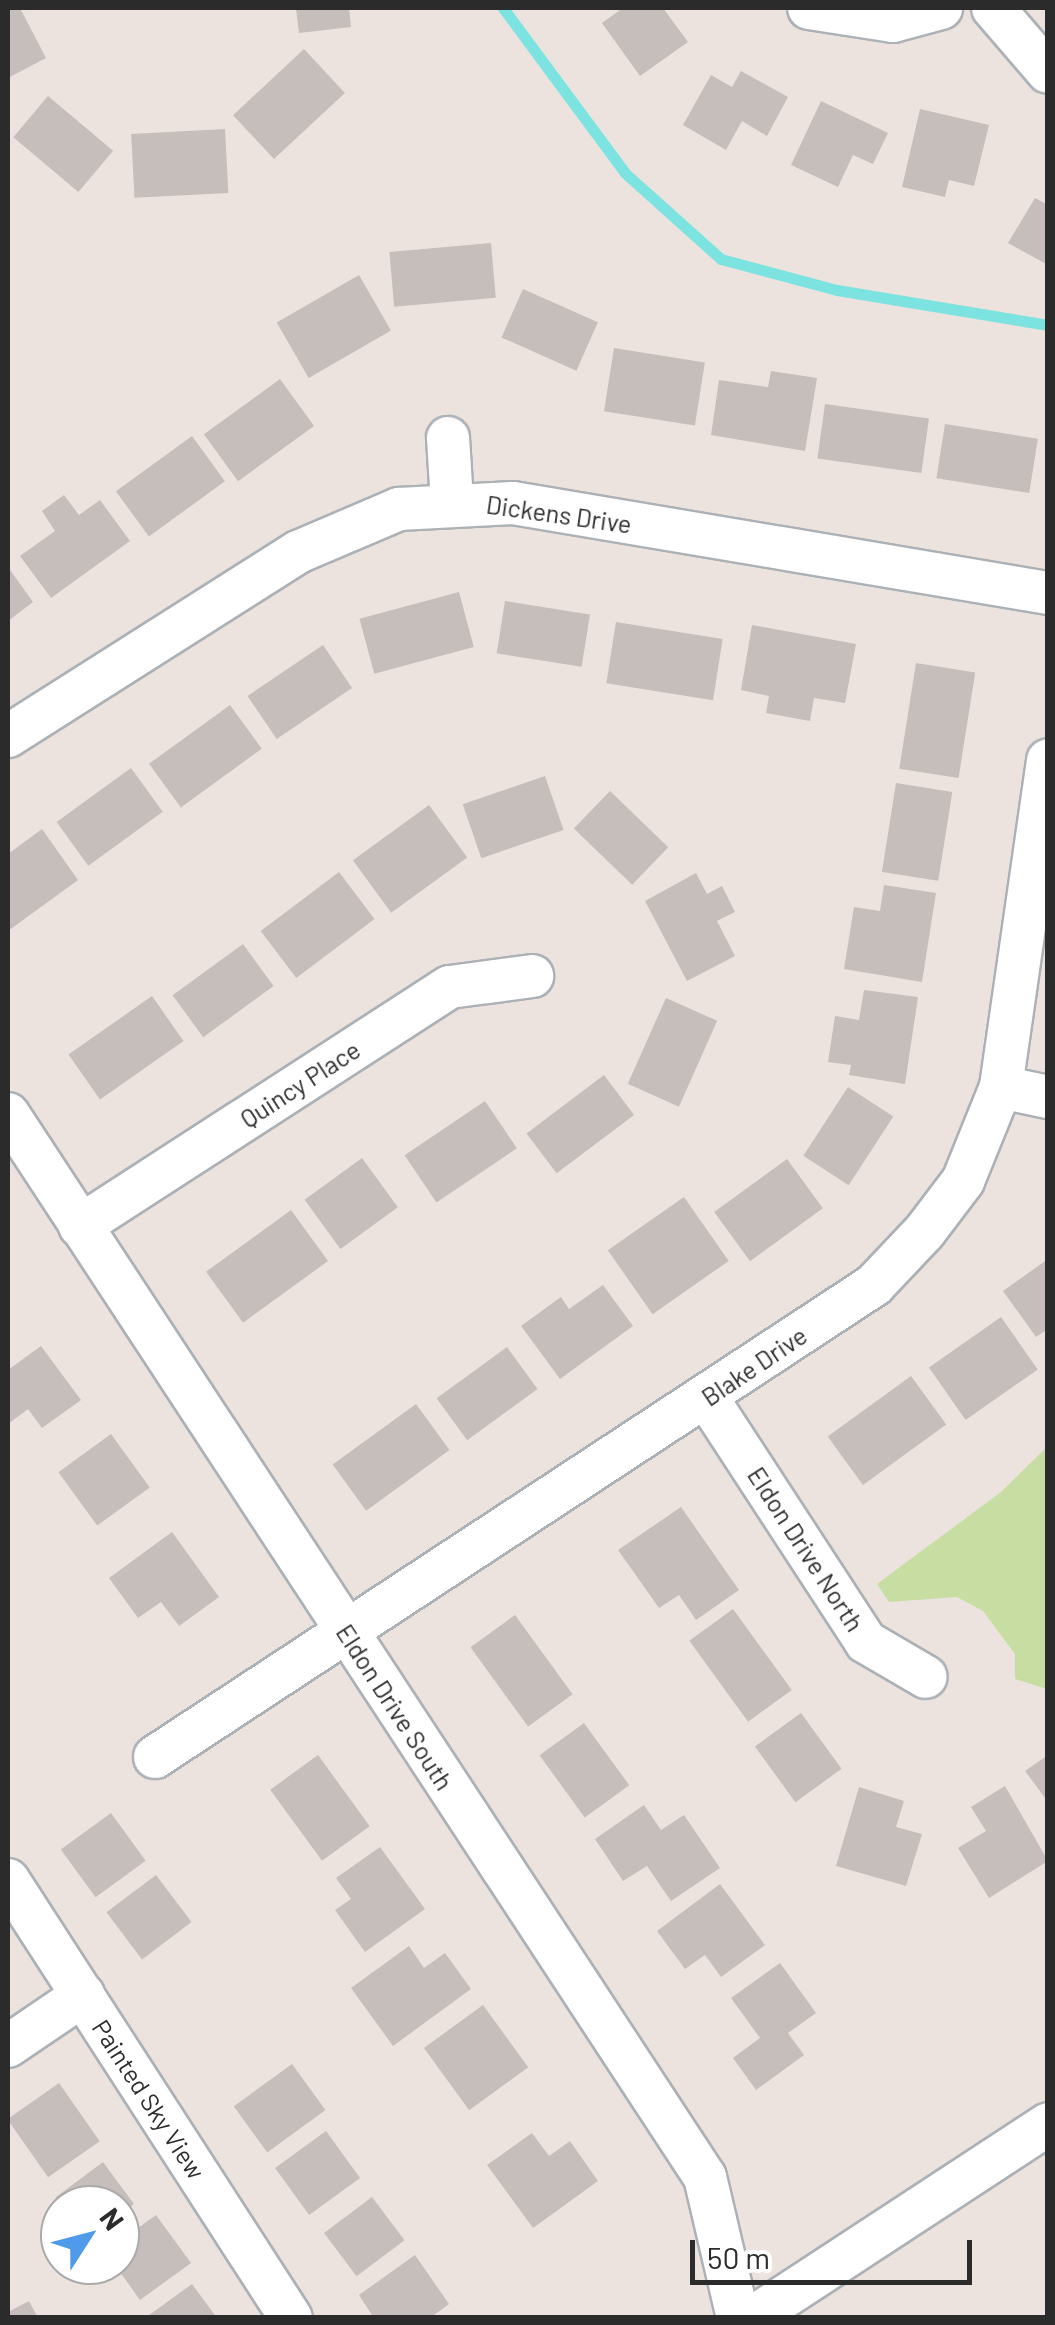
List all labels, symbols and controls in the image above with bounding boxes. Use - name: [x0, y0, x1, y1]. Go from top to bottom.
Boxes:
- street label: Dickens Drive: [484, 489, 634, 539]
- street label: Quincy Place: [235, 1034, 365, 1134]
- street label: Blake Drive: [696, 1320, 812, 1412]
- street label: Eldon Drive North: [742, 1461, 870, 1637]
- street label: Eldon Drive South: [330, 1619, 460, 1795]
- street label: Painted Sky View: [86, 2014, 212, 2184]
- north arrow: [40, 2185, 140, 2285]
- text: N: [93, 2201, 132, 2236]
- scale bar: [695, 2220, 978, 2282]
- text: 50 m: [707, 2239, 770, 2275]

